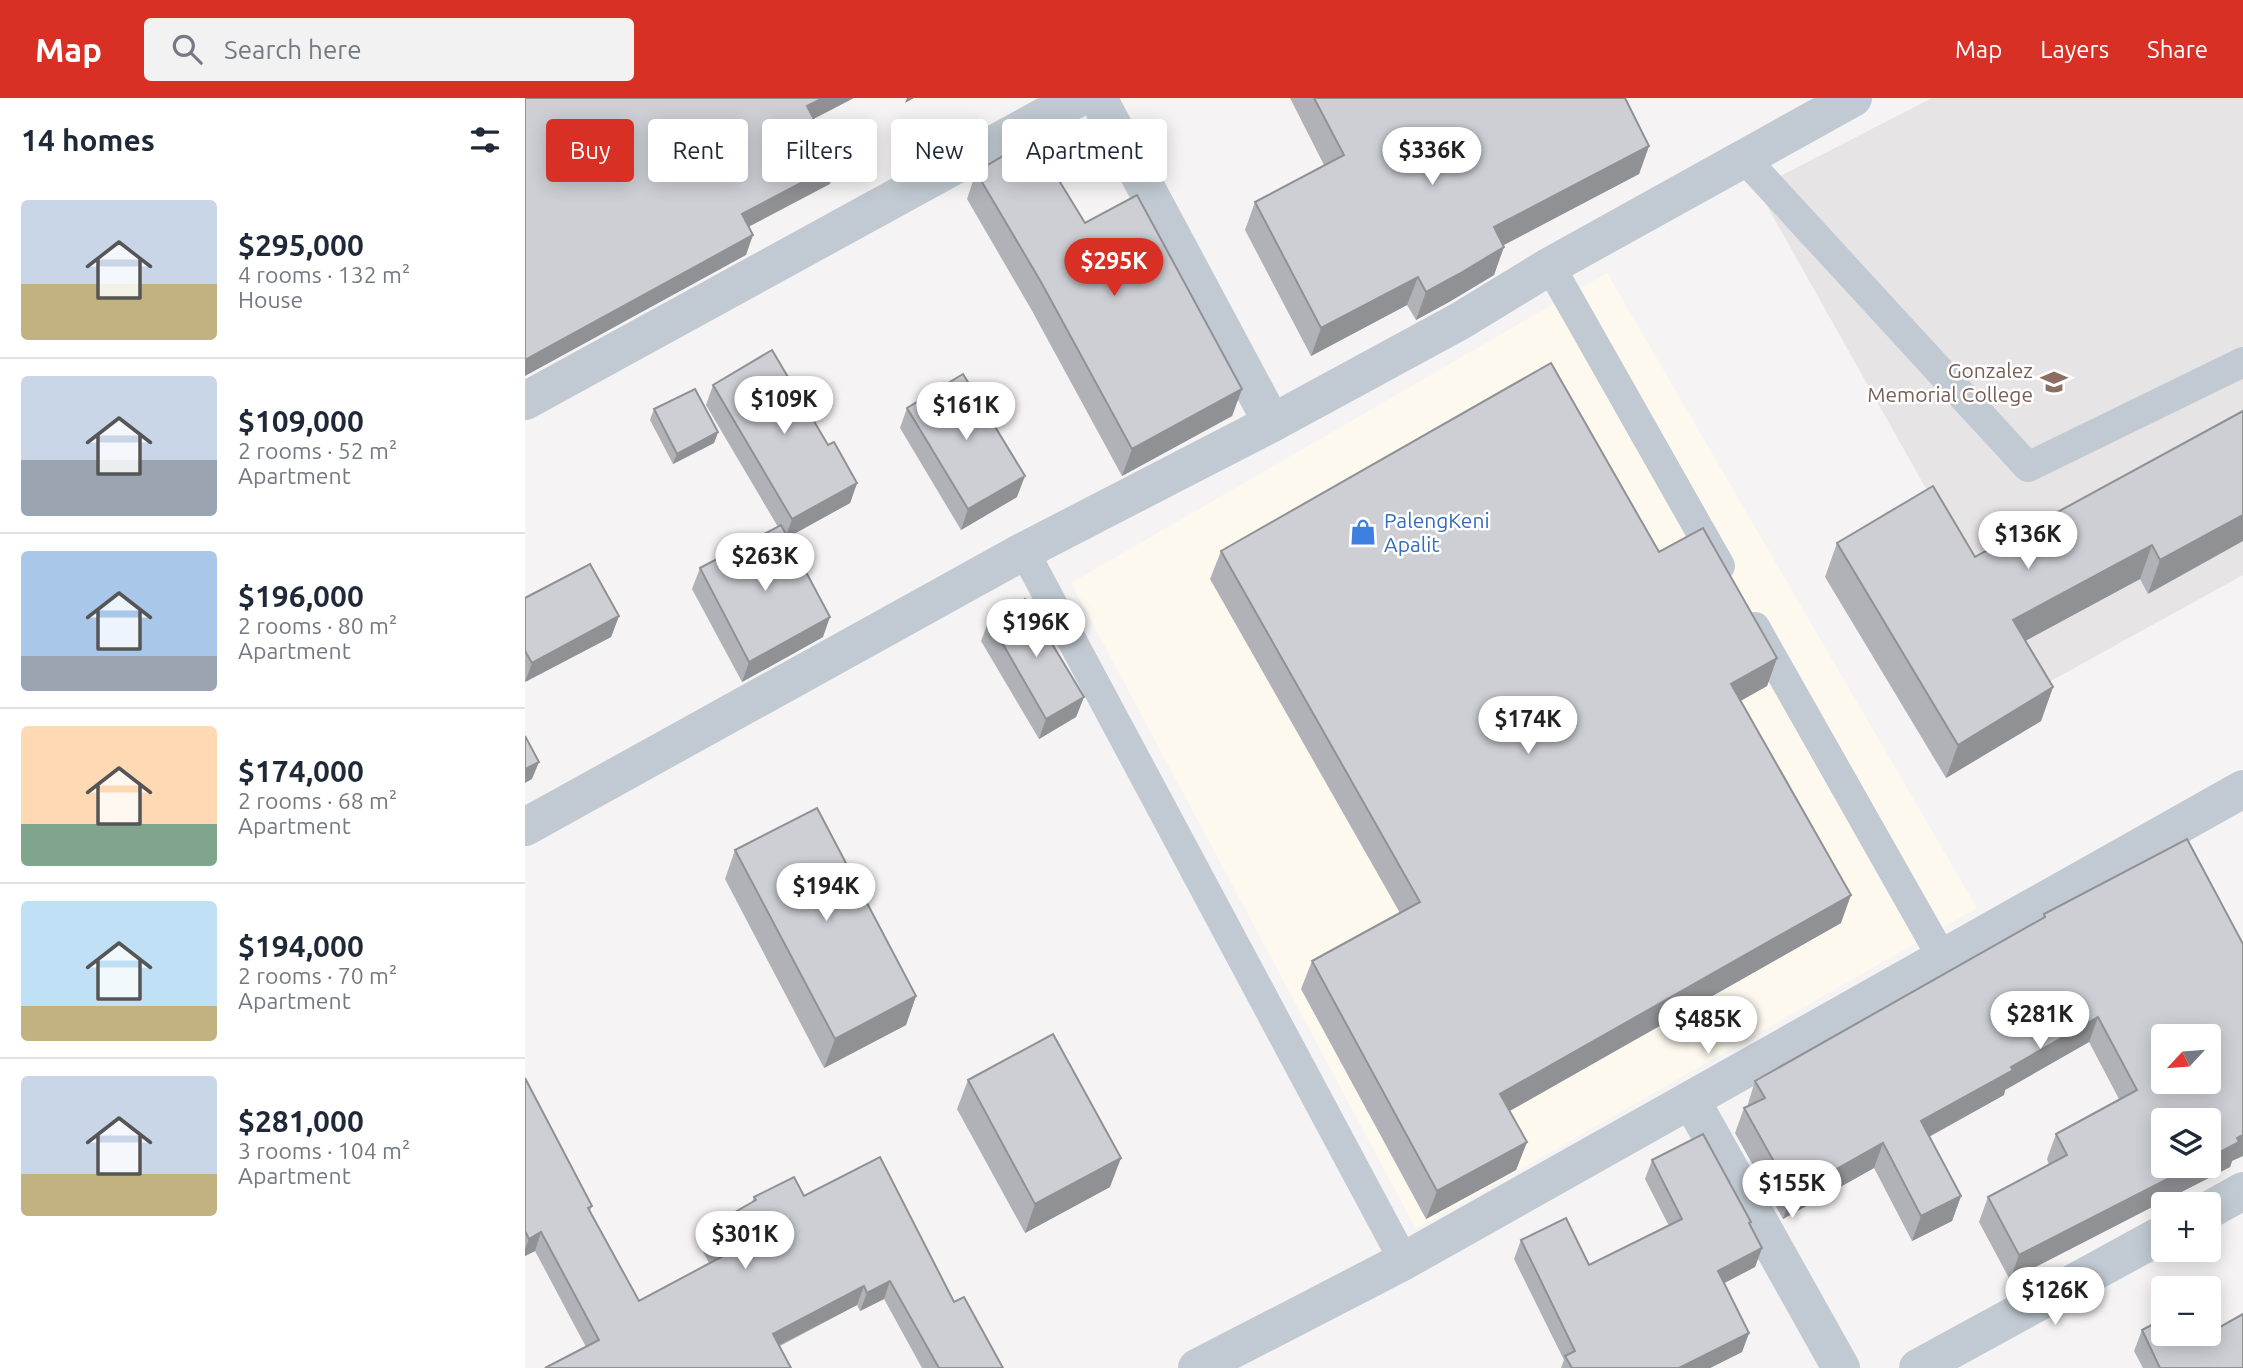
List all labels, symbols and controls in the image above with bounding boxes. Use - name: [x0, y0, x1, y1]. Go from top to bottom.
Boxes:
- search box: [144, 18, 634, 81]
- icon: search: [168, 30, 206, 68]
- text: Map: [35, 31, 102, 68]
- text: Search here: [224, 35, 362, 64]
- text: Map: [1955, 36, 2002, 63]
- text: Layers: [2040, 36, 2109, 63]
- text: Share: [2147, 36, 2208, 63]
- chip: Buy: [546, 119, 634, 182]
- chip: Rent: [648, 119, 748, 182]
- chip: Filters: [762, 119, 877, 182]
- chip: New: [891, 119, 988, 182]
- chip: Apartment: [1002, 119, 1167, 182]
- icon: filters: [466, 121, 504, 159]
- text: 14 homes: [21, 123, 155, 157]
- pin: $336K: [1383, 127, 1481, 187]
- text: $336K: [1398, 137, 1466, 162]
- icon: home: [77, 228, 161, 312]
- text: $295,000: [238, 228, 364, 262]
- pin: $295K: [1065, 238, 1163, 298]
- text: $295K: [1080, 248, 1148, 273]
- text: 4 rooms · 132 m²: [238, 262, 410, 287]
- text: House: [238, 287, 303, 312]
- place label: Gonzalez Memorial College: [1867, 358, 2033, 406]
- school or university icon: Gonzalez Memorial College: [2039, 367, 2069, 397]
- pin: $109K: [735, 376, 833, 436]
- pin: $161K: [917, 382, 1015, 442]
- text: $109K: [750, 386, 818, 411]
- text: $161K: [932, 392, 1000, 417]
- icon: home: [77, 404, 161, 488]
- text: $109,000: [238, 404, 364, 438]
- text: 2 rooms · 52 m²: [238, 438, 397, 463]
- text: Apartment: [238, 463, 351, 488]
- place label: PalengKeni Apalit: [1384, 508, 1490, 556]
- pin: $136K: [1979, 512, 2077, 571]
- shop icon: PalengKeni Apalit: [1348, 517, 1378, 547]
- text: $136K: [1994, 521, 2062, 546]
- pin: $263K: [716, 533, 814, 593]
- text: $263K: [731, 543, 799, 568]
- icon: home: [77, 579, 161, 663]
- text: $196,000: [238, 579, 364, 613]
- pin: $196K: [987, 600, 1085, 659]
- text: $196K: [1002, 609, 1070, 634]
- text: 2 rooms · 80 m²: [238, 613, 397, 638]
- text: Apartment: [238, 638, 351, 663]
- pin: $174K: [1479, 696, 1577, 756]
- text: $174K: [1494, 706, 1562, 731]
- icon: home: [77, 754, 161, 838]
- text: $174,000: [238, 754, 364, 788]
- text: 2 rooms · 68 m²: [238, 788, 397, 813]
- text: Apartment: [238, 813, 351, 838]
- pin: $194K: [777, 864, 875, 923]
- text: $194K: [792, 873, 860, 898]
- icon: home: [77, 929, 161, 1013]
- text: $194,000: [238, 929, 364, 963]
- text: 2 rooms · 70 m²: [238, 963, 397, 988]
- text: Apartment: [238, 988, 351, 1013]
- pin: $281K: [1991, 992, 2089, 1051]
- pin: $485K: [1659, 996, 1757, 1056]
- text: $281K: [2006, 1001, 2074, 1026]
- text: $485K: [1674, 1006, 1742, 1031]
- north arrow: [2151, 1024, 2221, 1094]
- map controls: [2151, 1024, 2221, 1346]
- icon: home: [77, 1104, 161, 1188]
- text: $281,000: [238, 1104, 364, 1138]
- button: layers: [2151, 1108, 2221, 1178]
- text: 3 rooms · 104 m²: [238, 1138, 410, 1163]
- pin: $155K: [1743, 1160, 1841, 1220]
- text: Apartment: [238, 1163, 351, 1188]
- text: $155K: [1758, 1170, 1826, 1195]
- button: +: [2151, 1192, 2221, 1262]
- pin: $301K: [696, 1212, 794, 1271]
- text: $301K: [711, 1221, 779, 1246]
- pin: $126K: [2006, 1268, 2104, 1327]
- button: −: [2151, 1276, 2221, 1346]
- text: $126K: [2021, 1277, 2089, 1302]

